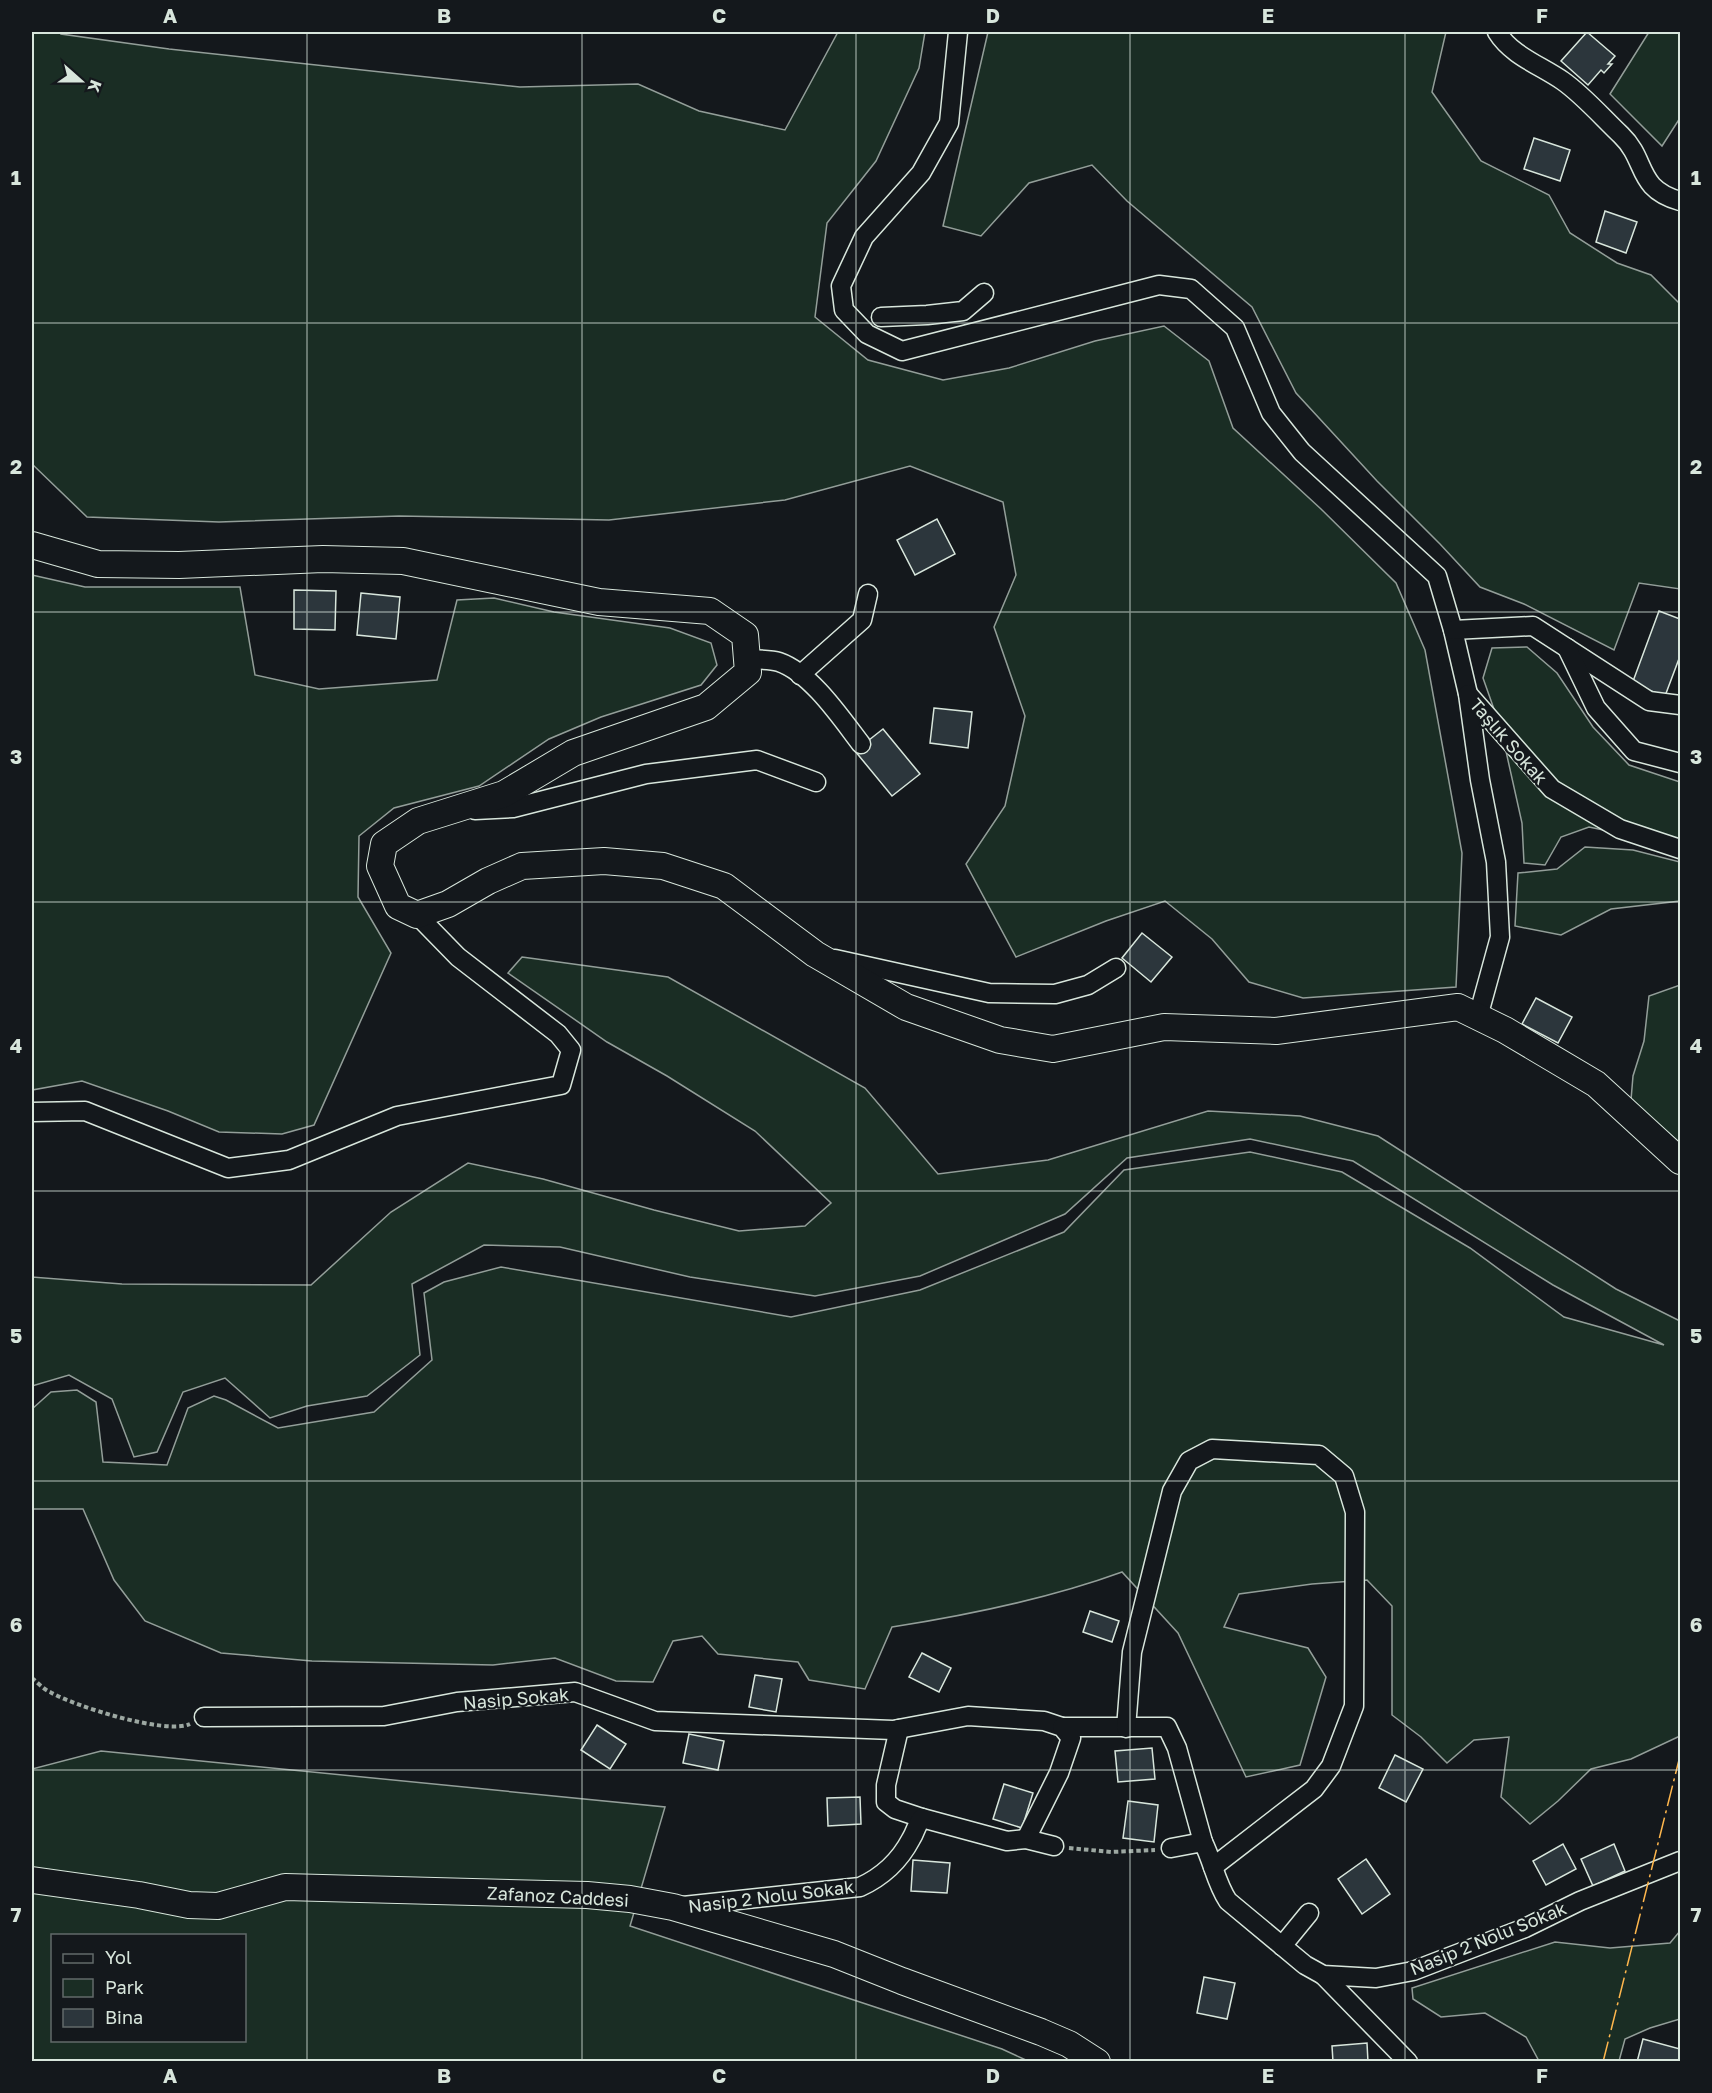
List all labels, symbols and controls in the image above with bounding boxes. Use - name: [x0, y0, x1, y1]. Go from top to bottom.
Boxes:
- text: A: [163, 3, 177, 27]
- text: B: [437, 3, 451, 27]
- text: C: [712, 3, 726, 27]
- text: D: [986, 3, 1000, 27]
- text: E: [1262, 3, 1274, 27]
- text: F: [1536, 3, 1548, 27]
- north arrow: [51, 51, 111, 111]
- text: K: [83, 77, 106, 96]
- text: 1: [11, 165, 21, 189]
- text: 1: [1691, 165, 1701, 189]
- text: 2: [10, 454, 22, 478]
- text: 2: [1690, 454, 1702, 478]
- street label: Taşlık Sokak: [1466, 693, 1552, 789]
- text: 3: [10, 744, 22, 768]
- text: 3: [1690, 744, 1702, 768]
- text: 4: [10, 1033, 22, 1057]
- text: 4: [1690, 1033, 1702, 1057]
- text: 5: [10, 1323, 22, 1347]
- text: 5: [1690, 1323, 1702, 1347]
- text: 6: [10, 1612, 22, 1636]
- text: 6: [1690, 1612, 1702, 1636]
- street label: Nasip Sokak: [462, 1682, 570, 1714]
- street label: Nasip 2 Nolu Sokak: [687, 1875, 855, 1917]
- street label: Zafanoz Caddesi: [486, 1881, 630, 1911]
- street label: Nasip 2 Nolu Sokak: [1406, 1897, 1570, 1979]
- text: 7: [11, 1902, 22, 1926]
- text: 7: [1691, 1902, 1702, 1926]
- legend: [51, 1934, 246, 2042]
- text: Yol: [105, 1946, 132, 1968]
- text: Park: [105, 1976, 144, 1998]
- text: Bina: [105, 2006, 143, 2028]
- text: A: [163, 2063, 177, 2087]
- text: B: [437, 2063, 451, 2087]
- text: C: [712, 2063, 726, 2087]
- text: D: [986, 2063, 1000, 2087]
- text: E: [1262, 2063, 1274, 2087]
- text: F: [1536, 2063, 1548, 2087]

